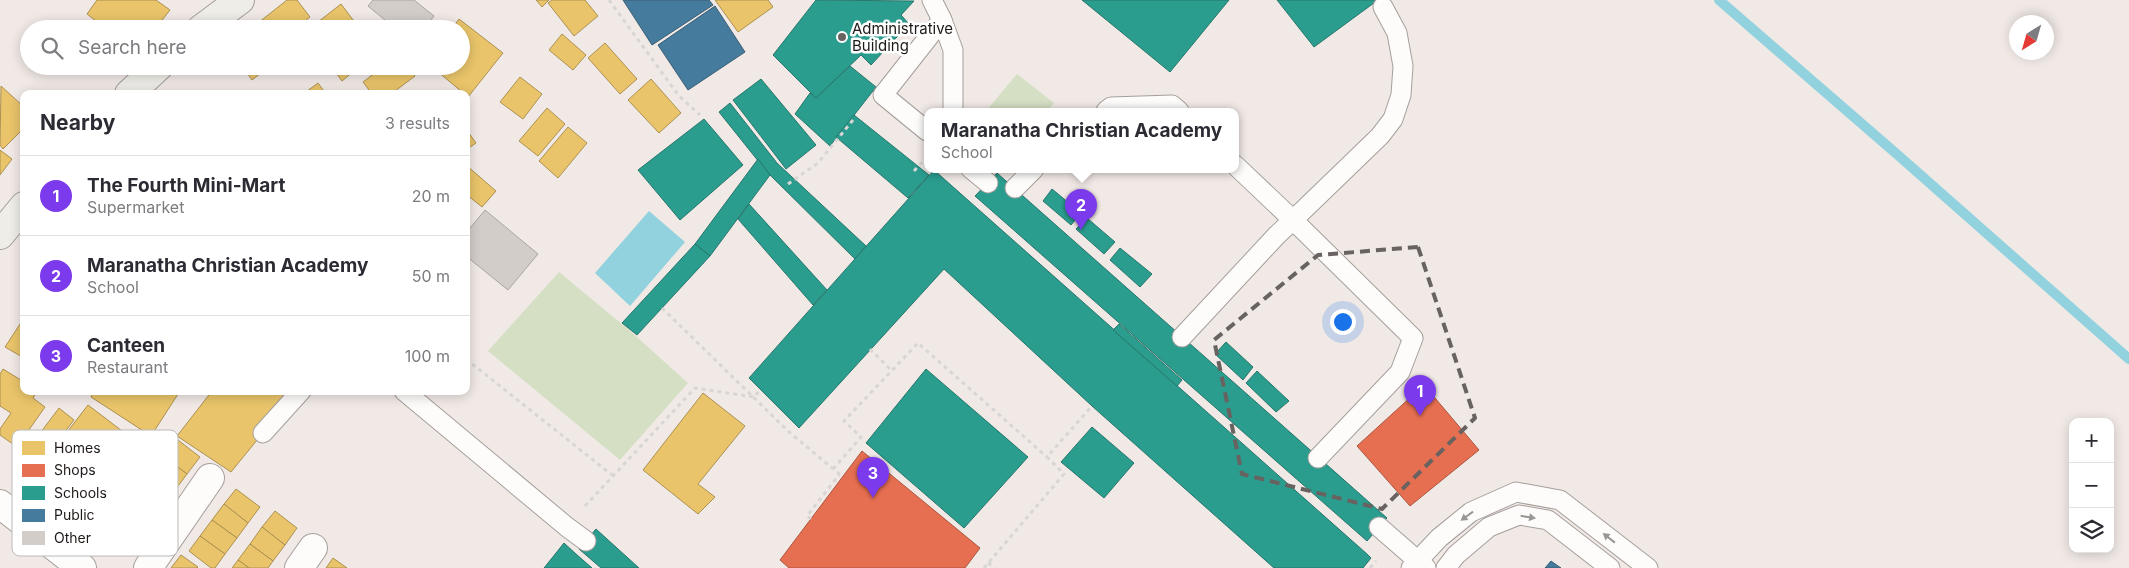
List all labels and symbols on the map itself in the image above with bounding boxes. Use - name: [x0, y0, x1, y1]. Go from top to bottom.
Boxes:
- north arrow: [2009, 15, 2054, 60]
- place label: Administrative Building: [852, 19, 953, 55]
- marker: Administrative Building: [836, 31, 848, 43]
- pin: 2: [1065, 189, 1097, 230]
- your location: [1330, 309, 1356, 335]
- pin: 1: [1404, 375, 1436, 416]
- legend: [12, 430, 178, 556]
- text: Homes: [54, 439, 101, 456]
- pin: 3: [857, 457, 889, 498]
- text: Shops: [54, 461, 96, 478]
- text: Schools: [54, 484, 107, 501]
- text: Public: [54, 506, 95, 523]
- one-way arrow: [1460, 511, 1473, 521]
- one-way arrow: [1521, 513, 1537, 521]
- text: Other: [54, 529, 91, 546]
- one-way arrow: [1603, 533, 1616, 543]

